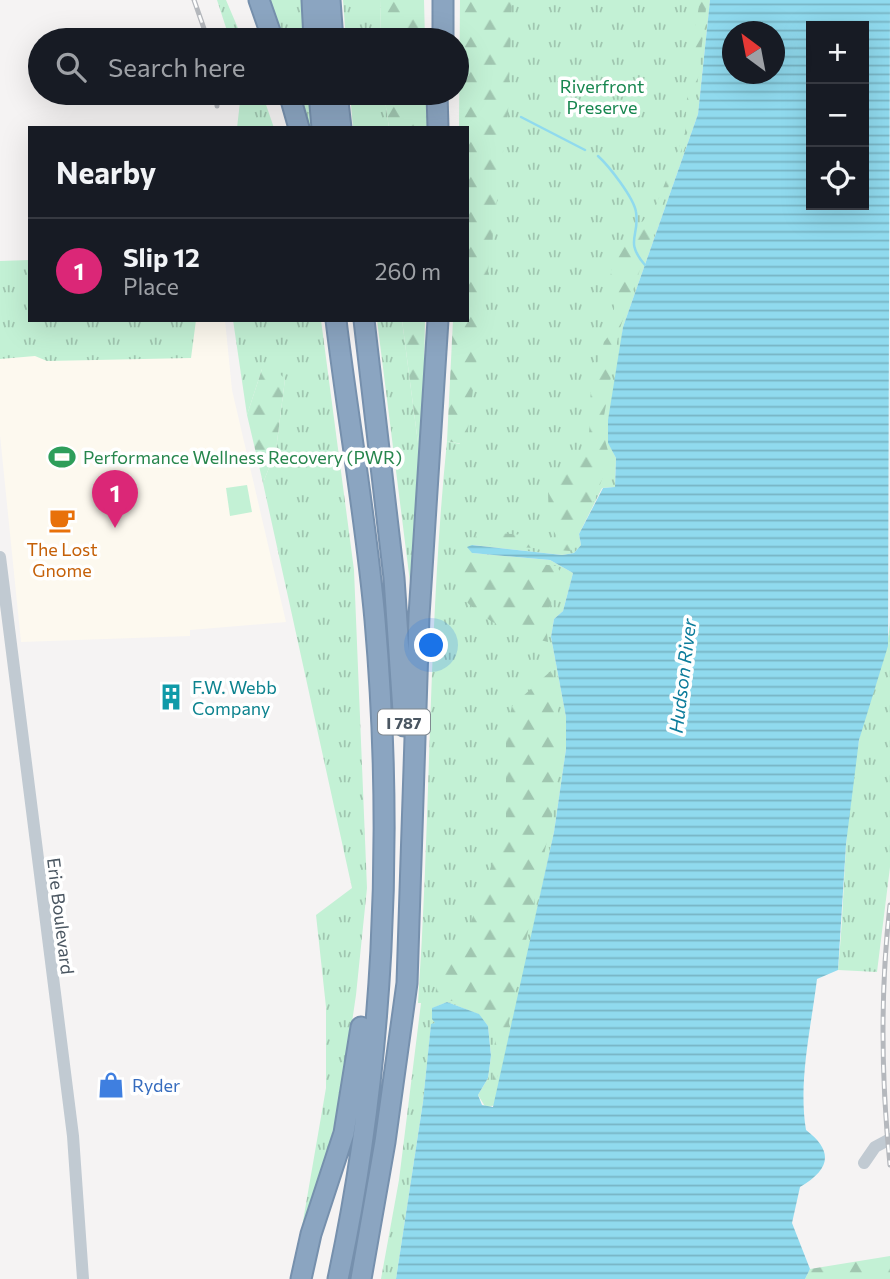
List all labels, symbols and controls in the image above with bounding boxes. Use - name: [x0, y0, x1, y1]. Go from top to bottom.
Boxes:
- north arrow: [722, 21, 785, 84]
- map controls: [806, 21, 869, 210]
- button: +: [806, 21, 869, 84]
- search box: [28, 28, 469, 105]
- icon: search: [52, 48, 90, 86]
- text: Search here: [108, 51, 246, 82]
- park label: Riverfront Preserve: [560, 75, 644, 118]
- button: −: [806, 84, 869, 147]
- button: locate: [806, 147, 869, 210]
- text: Nearby: [56, 153, 156, 190]
- text: Slip 12: [123, 241, 200, 272]
- text: 1: [74, 257, 84, 285]
- text: 260 m: [375, 257, 441, 285]
- text: Place: [123, 272, 179, 300]
- sports icon: Performance Wellness Recovery (PWR): [47, 442, 77, 472]
- place label: Performance Wellness Recovery (PWR): [83, 446, 402, 468]
- pin: 1: [92, 470, 138, 528]
- cafe icon: The Lost Gnome: [47, 505, 77, 535]
- place label: The Lost Gnome: [26, 538, 98, 581]
- water label: Hudson River: [664, 616, 701, 735]
- your location: [414, 628, 448, 662]
- place label: F.W. Webb Company: [192, 676, 277, 719]
- building icon: F.W. Webb Company: [156, 682, 186, 712]
- road number: I 787: [378, 709, 430, 734]
- street label: Erie Boulevard: [43, 856, 79, 976]
- shop icon: Ryder: [96, 1070, 126, 1100]
- place label: Ryder: [132, 1074, 180, 1096]

